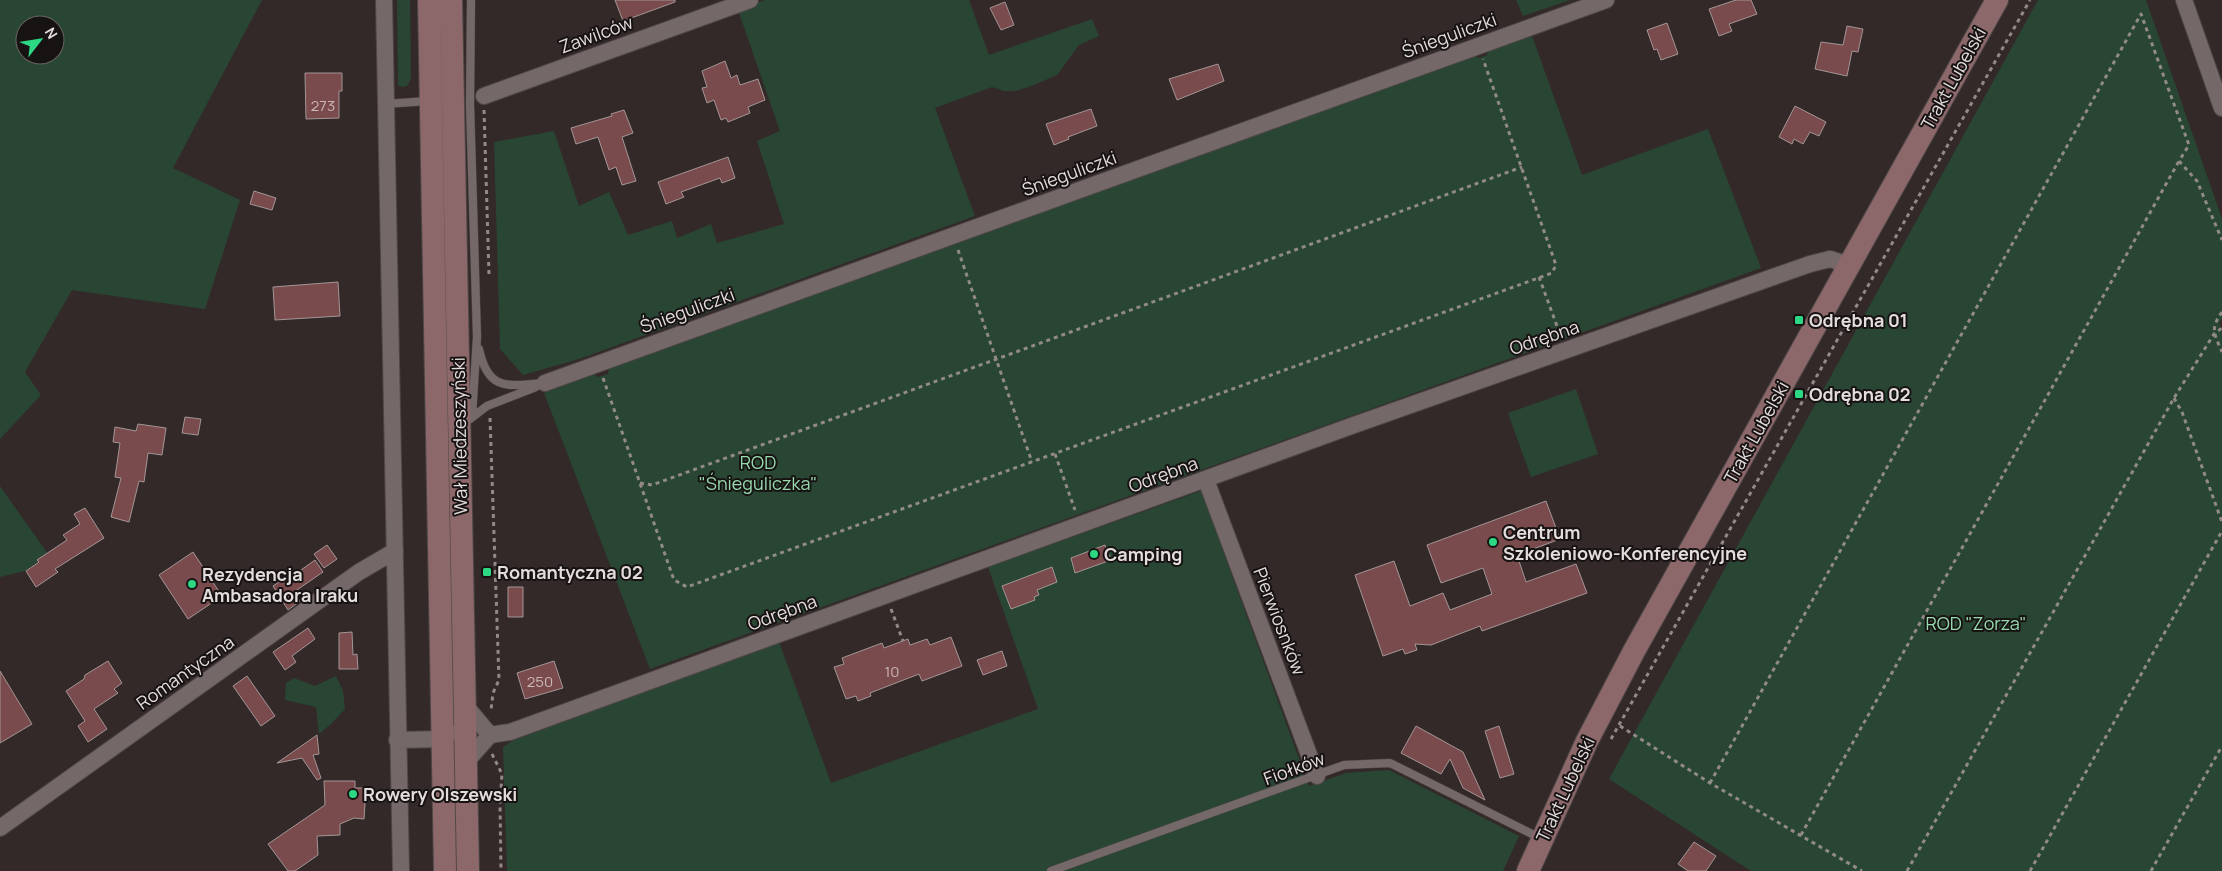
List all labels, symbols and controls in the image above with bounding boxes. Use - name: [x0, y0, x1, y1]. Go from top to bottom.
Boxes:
- street label: Śnieguliczki: [1398, 7, 1500, 63]
- street label: Zawilców: [556, 10, 636, 58]
- north arrow: [15, 15, 65, 65]
- street label: Trakt Lubelski: [1915, 23, 1991, 133]
- text: N: [41, 24, 62, 42]
- house number: 273: [311, 95, 335, 116]
- street label: Śnieguliczki: [1018, 145, 1120, 201]
- street label: Śnieguliczki: [636, 282, 738, 338]
- place label: Odrębna 01: [1809, 308, 1908, 332]
- street label: Odrębna: [1506, 314, 1582, 360]
- marker: Odrębna 01: [1793, 314, 1805, 326]
- street label: Wał Miedzeszyński: [446, 357, 472, 515]
- street label: Trakt Lubelski: [1718, 377, 1794, 487]
- place label: Odrębna 02: [1809, 382, 1911, 406]
- marker: Odrębna 02: [1793, 388, 1805, 400]
- park label: ROD "Śnieguliczka": [699, 450, 817, 495]
- street label: Odrębna: [1125, 450, 1201, 498]
- place label: Centrum Szkoleniowo-Konferencyjne: [1503, 520, 1747, 565]
- marker: Centrum Szkoleniowo-Konferencyjne: [1487, 536, 1499, 548]
- place label: Camping: [1104, 542, 1182, 566]
- marker: Camping: [1088, 548, 1100, 560]
- place label: Romantyczna 02: [497, 560, 643, 584]
- place label: Rezydencja Ambasadora Iraku: [202, 562, 358, 607]
- street label: Pierwiosnków: [1248, 564, 1312, 679]
- marker: Romantyczna 02: [481, 566, 493, 578]
- marker: Rezydencja Ambasadora Iraku: [186, 578, 198, 590]
- street label: Odrębna: [744, 588, 820, 636]
- park label: ROD "Zorza": [1926, 611, 2027, 635]
- street label: Romantyczna: [131, 629, 239, 715]
- house number: 10: [885, 661, 900, 682]
- house number: 250: [527, 671, 553, 692]
- street label: Trakt Lubelski: [1530, 732, 1600, 846]
- street label: Fiołków: [1260, 746, 1328, 790]
- place label: Rowery Olszewski: [363, 782, 517, 806]
- marker: Rowery Olszewski: [347, 788, 359, 800]

